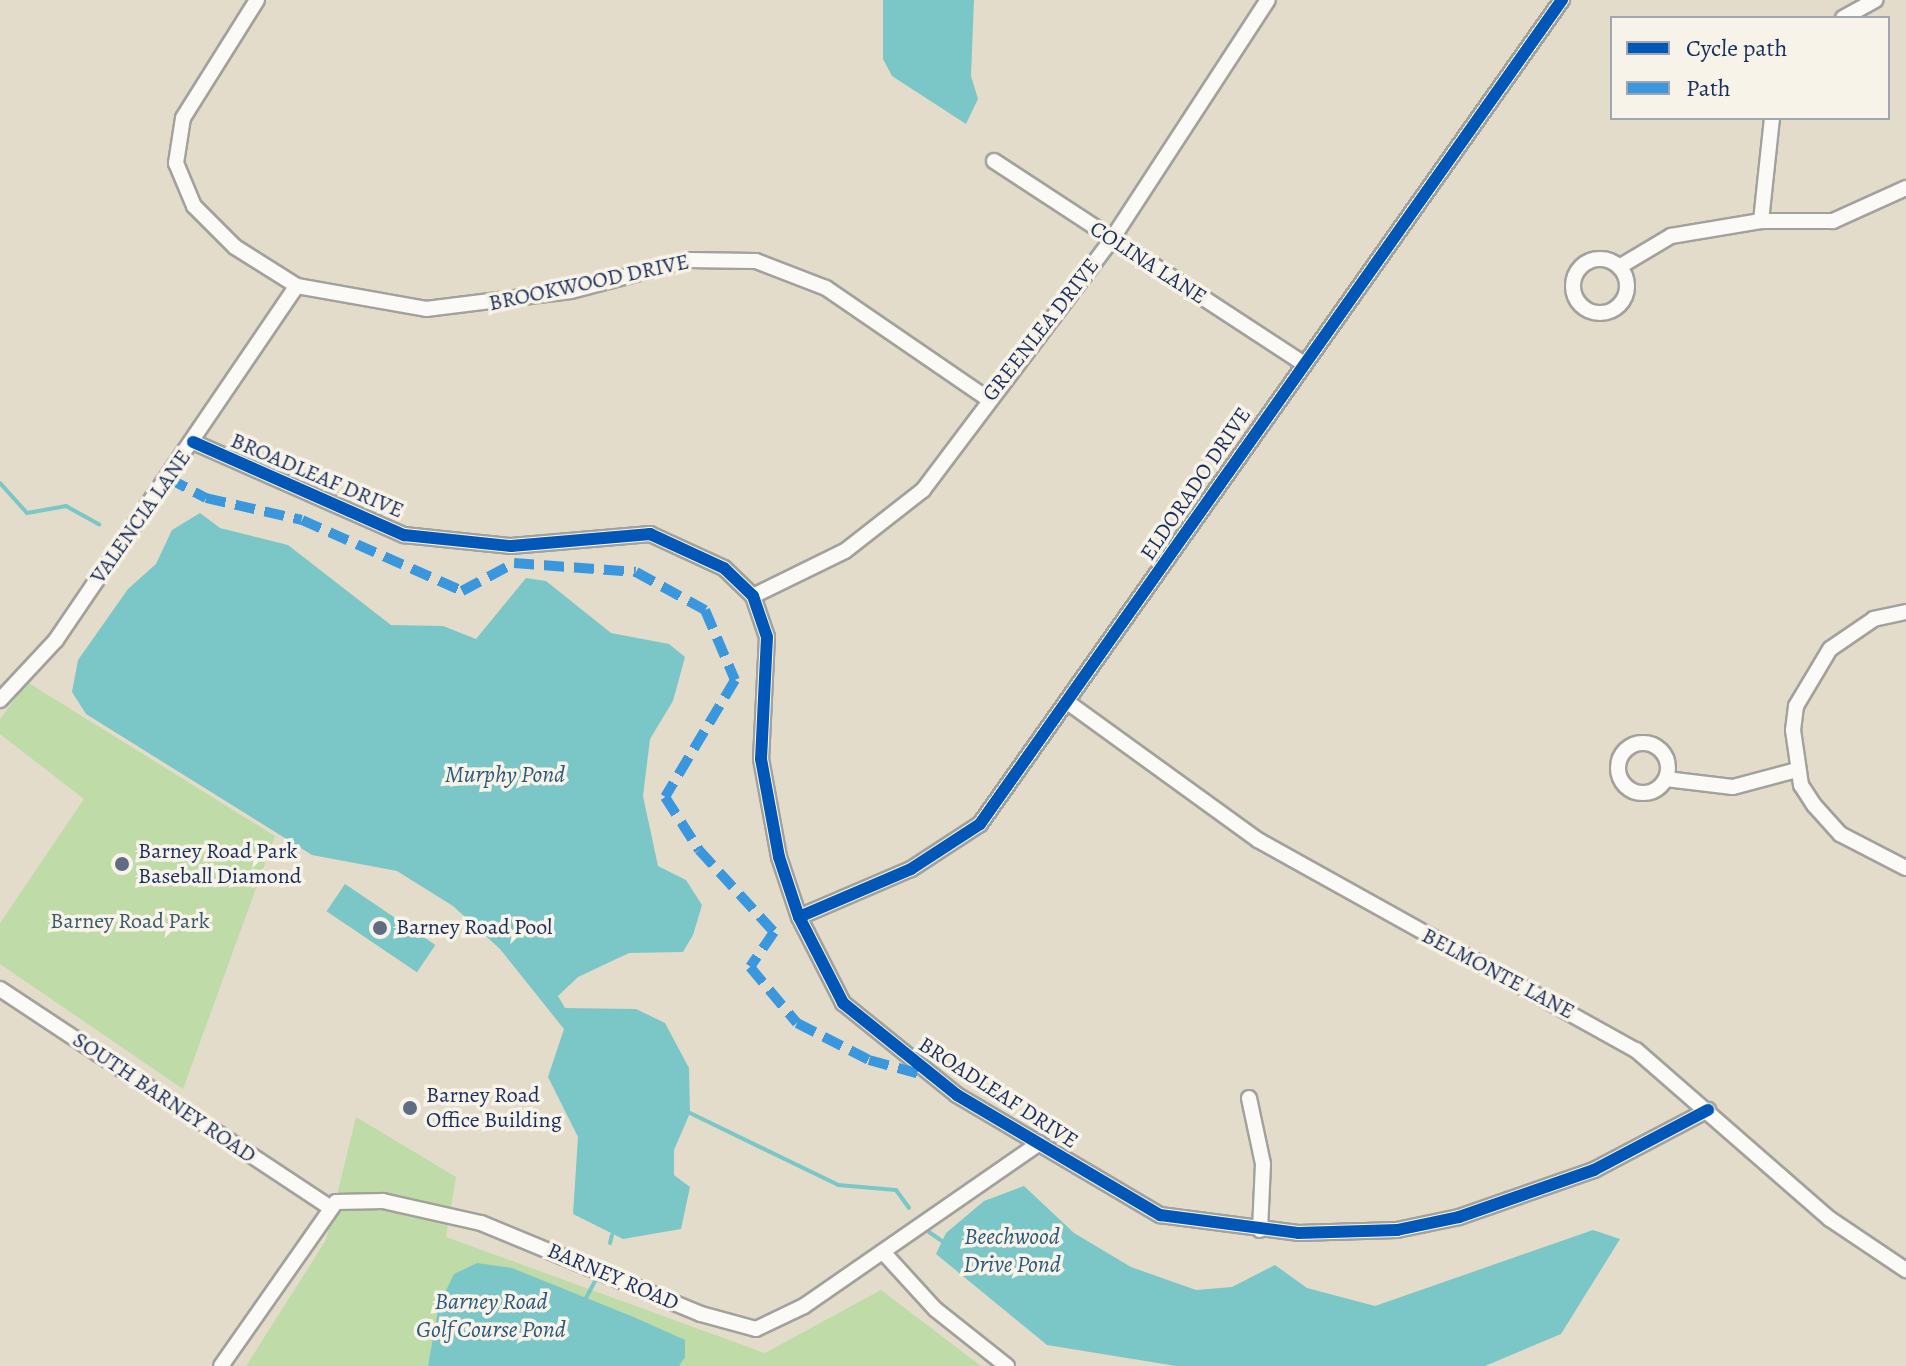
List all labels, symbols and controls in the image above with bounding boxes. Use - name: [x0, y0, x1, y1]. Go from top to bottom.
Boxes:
- legend: [1610, 16, 1890, 120]
- text: Cycle path: [1686, 32, 1787, 64]
- text: Path: [1686, 72, 1731, 104]
- street label: COLINA LANE: [1085, 216, 1211, 310]
- street label: BROOKWOOD DRIVE: [486, 249, 692, 317]
- street label: GREENLEA DRIVE: [977, 253, 1105, 407]
- street label: ELDORADO DRIVE: [1135, 402, 1257, 566]
- street label: BROADLEAF DRIVE: [227, 428, 407, 524]
- street label: VALENCIA LANE: [85, 445, 197, 589]
- water label: Murphy Pond: [445, 761, 565, 789]
- place label: Barney Road Park Baseball Diamond: [138, 838, 302, 890]
- marker: Barney Road Park Baseball Diamond: [113, 855, 131, 873]
- park label: Barney Road Park: [50, 909, 210, 935]
- place label: Barney Road Pool: [396, 915, 552, 941]
- marker: Barney Road Pool: [371, 919, 389, 937]
- street label: BELMONTE LANE: [1417, 923, 1579, 1025]
- street label: SOUTH BARNEY ROAD: [67, 1027, 261, 1169]
- street label: BROADLEAF DRIVE: [913, 1032, 1083, 1154]
- place label: Barney Road Office Building: [426, 1082, 562, 1134]
- marker: Barney Road Office Building: [401, 1099, 419, 1117]
- water label: Beechwood Drive Pond: [963, 1223, 1061, 1279]
- street label: BARNEY ROAD: [543, 1237, 683, 1317]
- water label: Barney Road Golf Course Pond: [416, 1288, 566, 1344]

